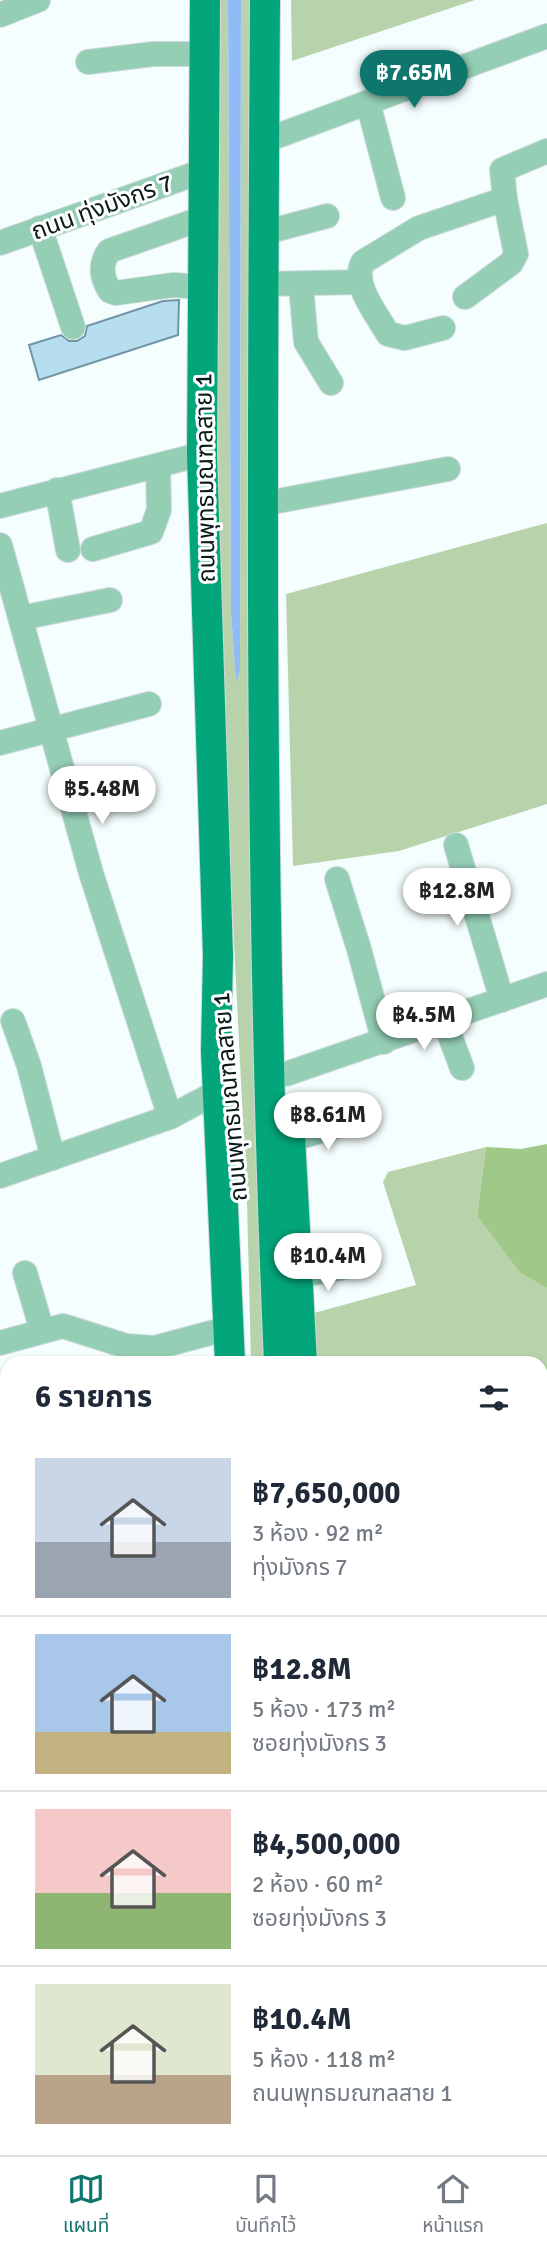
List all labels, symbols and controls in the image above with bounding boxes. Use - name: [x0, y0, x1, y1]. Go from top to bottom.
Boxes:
- pin: ฿7.65M: [357, 50, 471, 110]
- text: ฿7.65M: [376, 58, 452, 87]
- street label: ถนน ทุ่งมังกร 7: [27, 167, 177, 247]
- street label: ถนนพุทธมณฑลสาย 1: [188, 373, 222, 583]
- pin: ฿5.48M: [45, 766, 159, 826]
- text: ฿5.48M: [64, 774, 140, 803]
- pin: ฿12.8M: [400, 869, 514, 928]
- text: ฿12.8M: [419, 876, 495, 905]
- street label: ถนนพุทธมณฑลสาย 1: [206, 991, 254, 1203]
- pin: ฿4.5M: [375, 992, 473, 1052]
- text: ฿4.5M: [392, 1000, 456, 1029]
- pin: ฿8.61M: [271, 1092, 385, 1152]
- text: ฿8.61M: [290, 1100, 366, 1129]
- pin: ฿10.4M: [271, 1234, 385, 1293]
- text: ฿10.4M: [290, 1241, 366, 1270]
- text: 6 รายการ: [35, 1379, 152, 1416]
- icon: filters: [475, 1379, 513, 1417]
- text: ฿7,650,000: [252, 1475, 401, 1512]
- icon: home: [91, 1486, 175, 1570]
- text: 3 ห้อง · 92 m²: [252, 1519, 384, 1548]
- text: ทุ่งมังกร 7: [252, 1553, 347, 1582]
- text: ฿12.8M: [252, 1651, 352, 1688]
- icon: home: [91, 1662, 175, 1746]
- text: 5 ห้อง · 173 m²: [252, 1695, 396, 1724]
- text: ซอยทุ่งมังกร 3: [252, 1729, 387, 1758]
- text: ฿4,500,000: [252, 1826, 401, 1863]
- icon: home: [91, 1837, 175, 1921]
- text: 2 ห้อง · 60 m²: [252, 1870, 384, 1899]
- text: ซอยทุ่งมังกร 3: [252, 1904, 387, 1933]
- text: ฿10.4M: [252, 2001, 352, 2038]
- icon: home: [91, 2012, 175, 2096]
- text: 5 ห้อง · 118 m²: [252, 2045, 396, 2074]
- text: ถนนพุทธมณฑลสาย 1: [252, 2079, 453, 2108]
- tab: แผนที่: [63, 2170, 109, 2241]
- tab: บันทึกไว้: [235, 2170, 296, 2241]
- tab: หน้าแรก: [422, 2170, 484, 2241]

